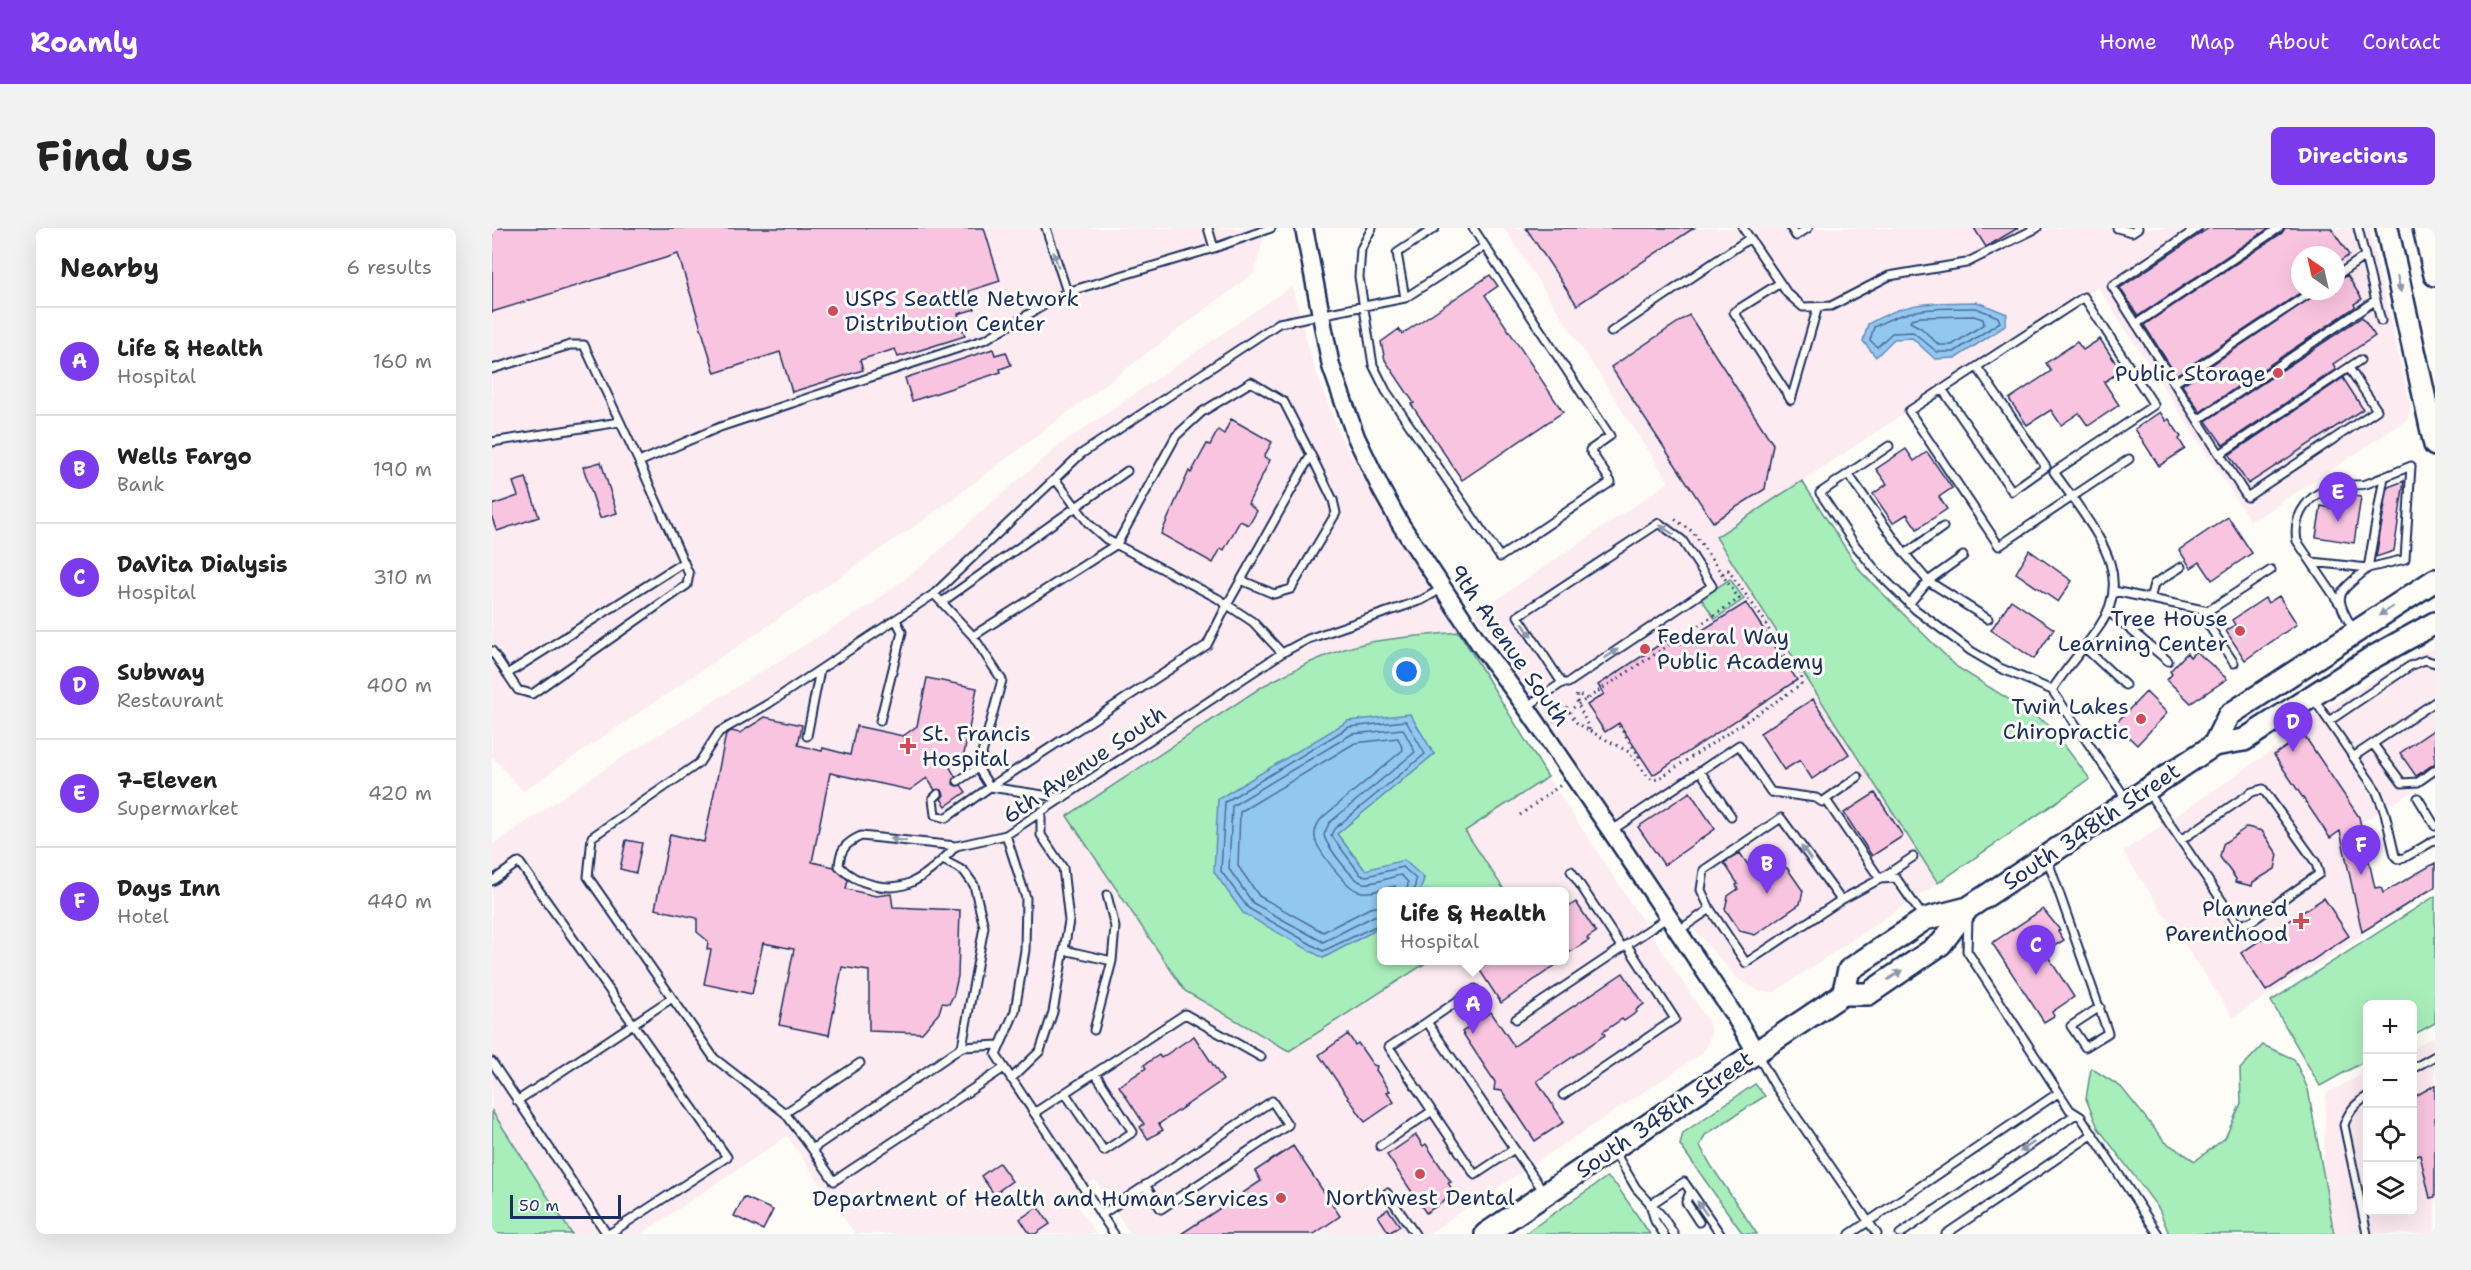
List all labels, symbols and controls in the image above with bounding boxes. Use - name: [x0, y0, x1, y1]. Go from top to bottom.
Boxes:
- text: Roamly: [30, 23, 138, 61]
- text: Home: [2099, 28, 2157, 56]
- text: Map: [2190, 28, 2235, 56]
- text: About: [2268, 28, 2329, 56]
- text: Contact: [2362, 28, 2441, 56]
- button: Directions: [2271, 127, 2435, 185]
- text: Find us: [36, 128, 193, 184]
- north arrow: [2291, 246, 2345, 300]
- text: Nearby: [60, 250, 159, 285]
- one-way arrow: [1051, 251, 1060, 269]
- text: 6 results: [346, 254, 432, 280]
- one-way arrow: [2395, 275, 2405, 294]
- place label: USPS Seattle Network Distribution Center: [845, 284, 1079, 338]
- marker: USPS Seattle Network Distribution Center: [826, 304, 840, 318]
- text: Life & Health: [117, 334, 263, 363]
- text: A: [72, 348, 87, 374]
- text: 160 m: [373, 348, 432, 374]
- place label: Public Storage: [2115, 359, 2266, 388]
- text: Hospital: [117, 363, 196, 389]
- marker: Public Storage: [2271, 366, 2285, 380]
- text: Wells Fargo: [117, 442, 252, 471]
- text: B: [73, 456, 86, 482]
- text: 190 m: [373, 456, 432, 482]
- text: Bank: [117, 471, 165, 497]
- pin: E: [2318, 472, 2358, 522]
- one-way arrow: [1659, 524, 1676, 535]
- text: DaVita Dialysis: [117, 550, 288, 579]
- street label: 9th Avenue South: [1443, 559, 1576, 732]
- text: C: [73, 564, 86, 590]
- text: 310 m: [373, 564, 432, 590]
- text: Hospital: [117, 579, 196, 605]
- place label: Tree House Learning Center: [2058, 604, 2228, 658]
- one-way arrow: [2377, 606, 2394, 617]
- one-way arrow: [1521, 621, 1533, 637]
- place label: Federal Way Public Academy: [1657, 622, 1824, 676]
- marker: Tree House Learning Center: [2233, 624, 2247, 638]
- marker: Federal Way Public Academy: [1638, 642, 1652, 656]
- one-way arrow: [1603, 648, 1619, 660]
- your location: [1392, 657, 1421, 686]
- text: Subway: [117, 658, 205, 687]
- text: D: [72, 672, 87, 698]
- text: 400 m: [366, 672, 432, 698]
- text: Restaurant: [117, 687, 224, 713]
- place label: Twin Lakes Chiropractic: [2003, 692, 2129, 746]
- street label: 6th Avenue South: [997, 699, 1172, 830]
- pin: D: [2274, 702, 2312, 752]
- marker: Twin Lakes Chiropractic: [2134, 712, 2148, 726]
- place label: St. Francis Hospital: [922, 719, 1031, 773]
- marker: St. Francis Hospital: [899, 737, 917, 755]
- street label: South 348th Street: [1997, 756, 2186, 897]
- text: 7-Eleven: [117, 766, 217, 795]
- text: E: [73, 780, 86, 806]
- text: 420 m: [368, 780, 432, 806]
- text: Supermarket: [117, 795, 239, 821]
- pin: F: [2342, 826, 2380, 875]
- one-way arrow: [888, 835, 907, 845]
- pin: B: [1748, 844, 1786, 894]
- one-way arrow: [1800, 845, 1812, 861]
- text: Days Inn: [117, 874, 220, 903]
- popup: [1377, 887, 1569, 965]
- text: F: [74, 888, 85, 914]
- text: 440 m: [367, 888, 432, 914]
- place label: Planned Parenthood: [2165, 894, 2288, 948]
- text: Life & Health: [1400, 899, 1546, 928]
- text: Hotel: [117, 903, 169, 929]
- marker: Planned Parenthood: [2292, 912, 2310, 930]
- pin: C: [2016, 926, 2056, 975]
- text: Hospital: [1400, 928, 1479, 954]
- one-way arrow: [1887, 969, 1903, 981]
- pin: A: [1454, 984, 1492, 1034]
- map controls: [2363, 1000, 2417, 1216]
- button: +: [2363, 1000, 2417, 1054]
- street label: South 348th Street: [1570, 1044, 1759, 1185]
- button: −: [2363, 1054, 2417, 1108]
- button: locate: [2363, 1108, 2417, 1162]
- one-way arrow: [2020, 1141, 2036, 1153]
- button: layers: [2363, 1162, 2417, 1216]
- marker: Northwest Dental: [1413, 1167, 1427, 1181]
- place label: Northwest Dental: [1325, 1183, 1515, 1212]
- place label: Department of Health and Human Services: [812, 1184, 1269, 1213]
- marker: Department of Health and Human Services: [1274, 1191, 1288, 1205]
- scale bar: [510, 1192, 621, 1220]
- text: 50 m: [519, 1195, 559, 1216]
- one-way arrow: [1696, 1201, 1708, 1217]

